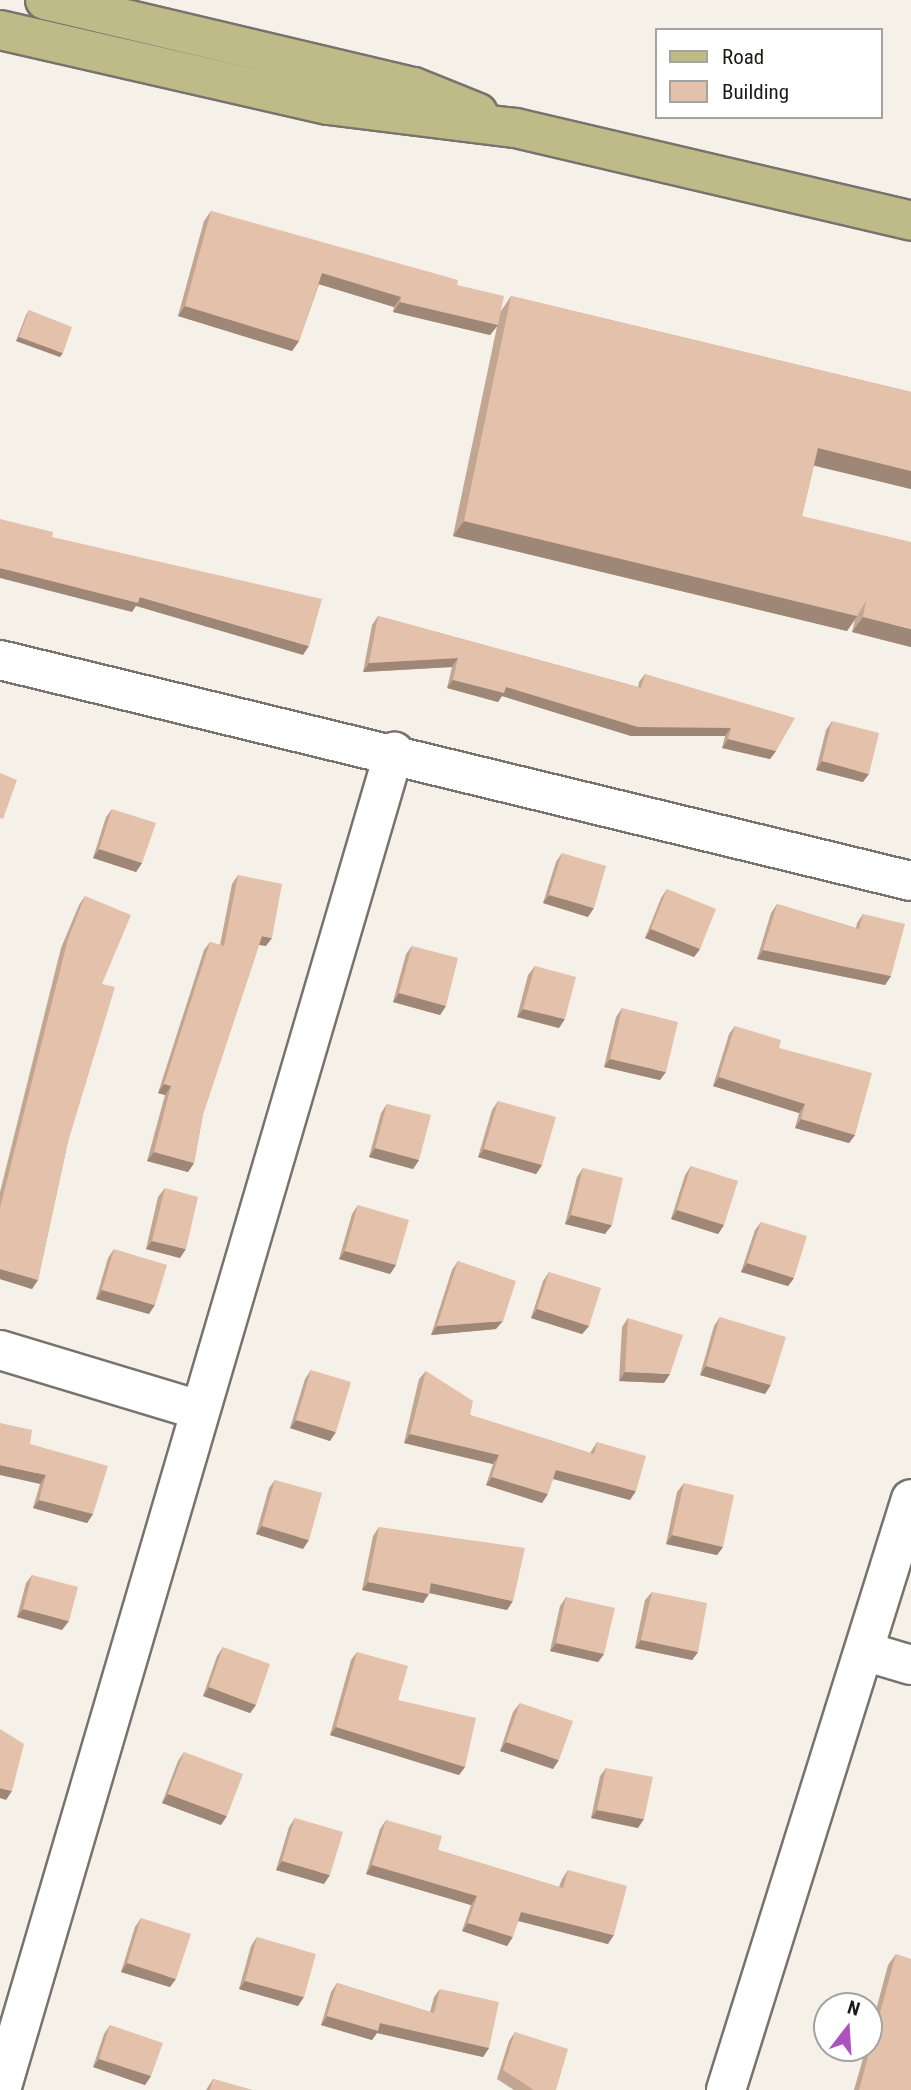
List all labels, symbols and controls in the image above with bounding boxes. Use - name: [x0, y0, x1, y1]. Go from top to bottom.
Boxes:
- legend: [656, 28, 883, 119]
- text: Road: [722, 45, 764, 69]
- text: Building: [722, 80, 789, 104]
- north arrow: [813, 1992, 883, 2062]
- text: N: [845, 1996, 863, 2021]

